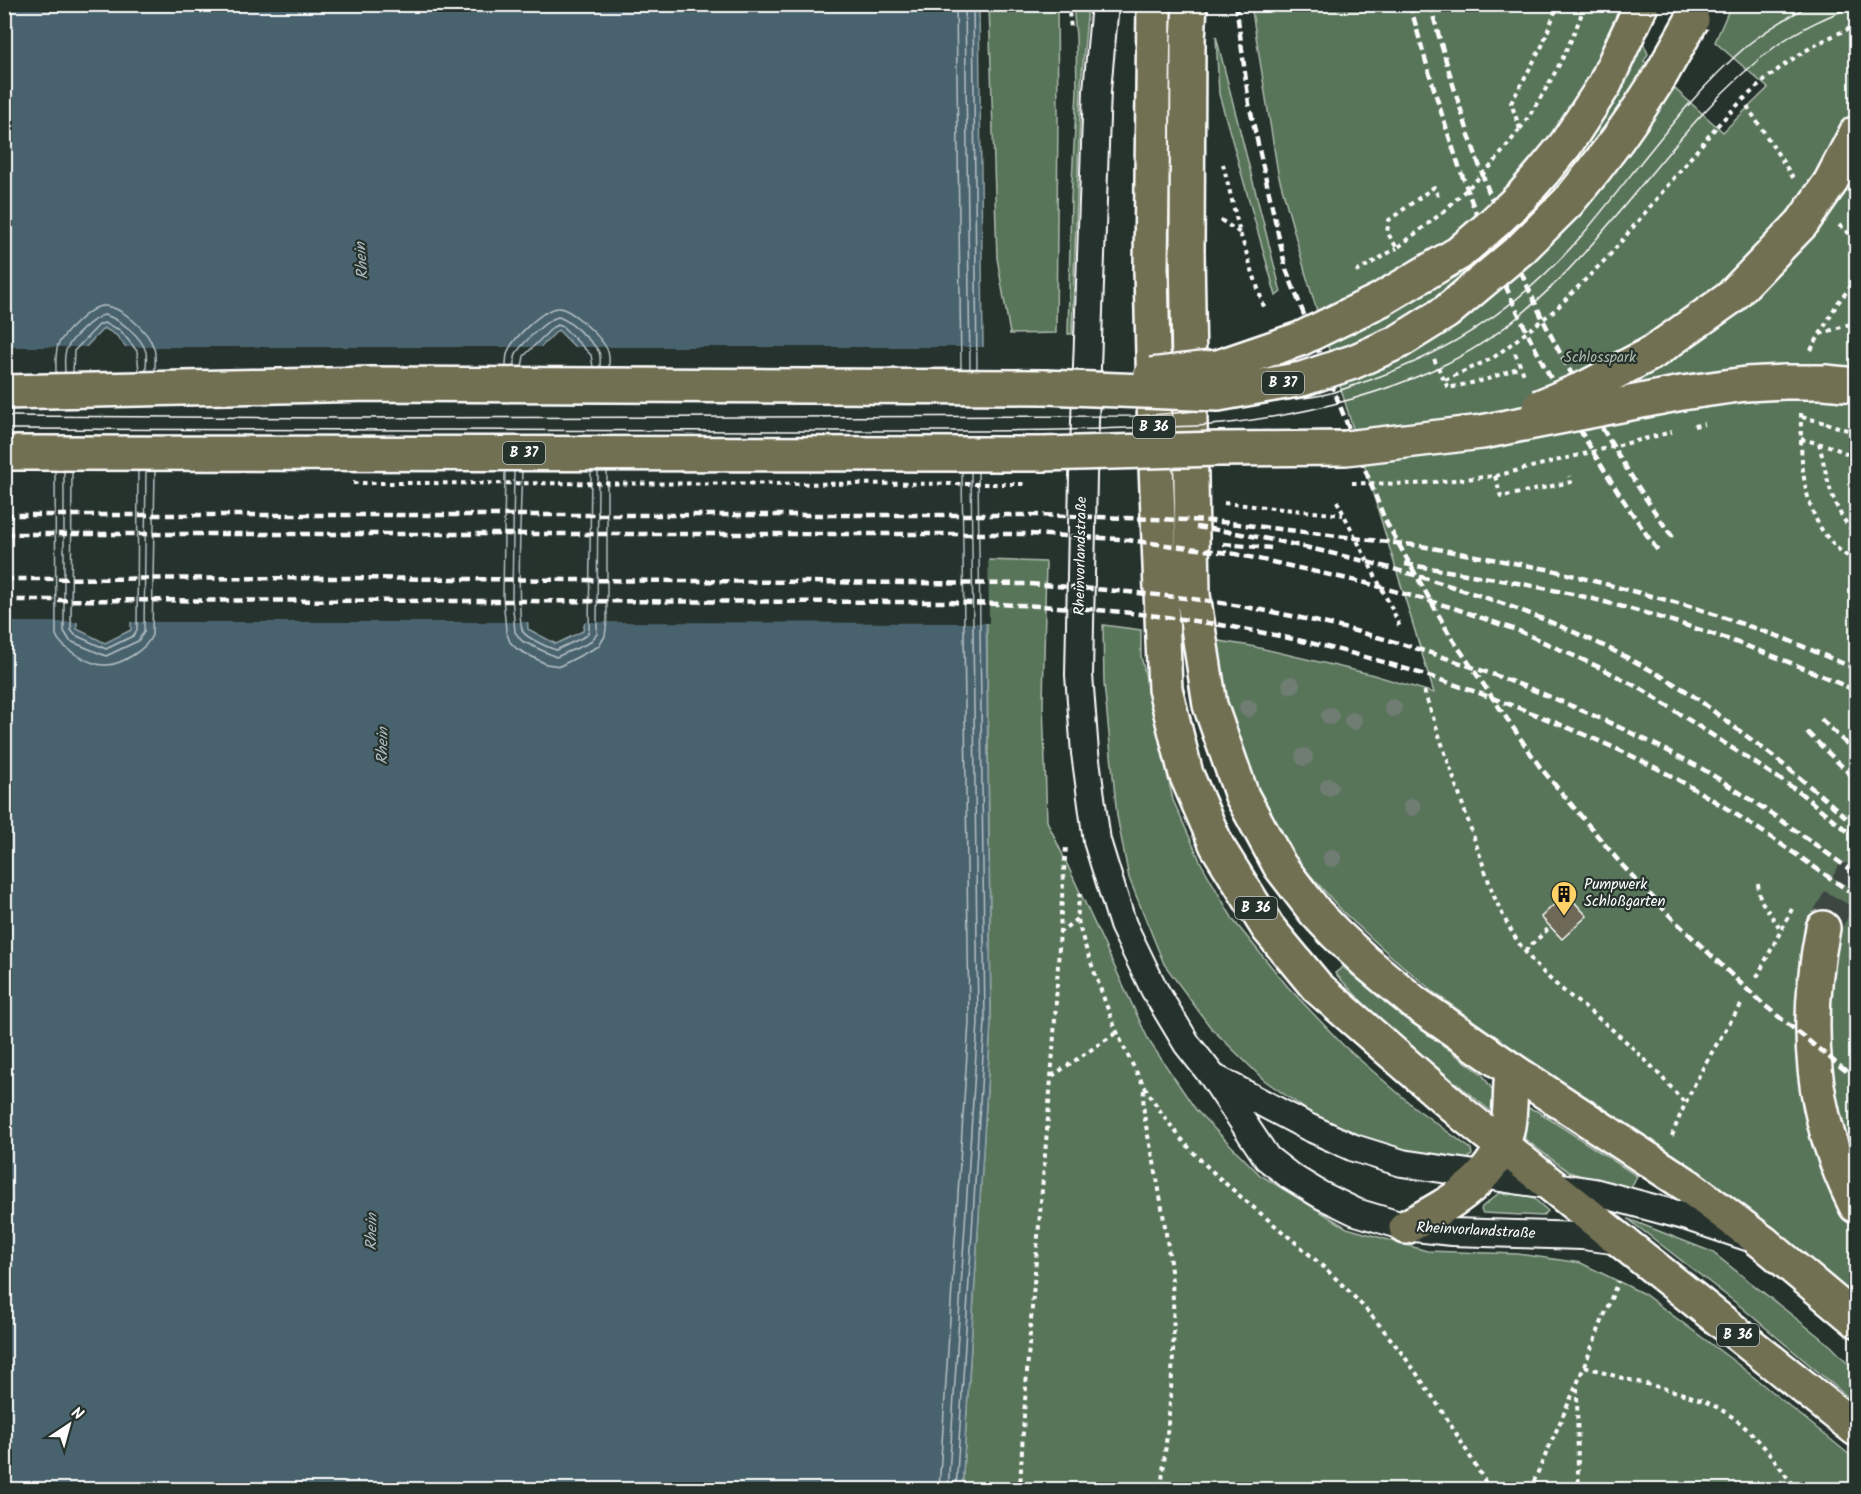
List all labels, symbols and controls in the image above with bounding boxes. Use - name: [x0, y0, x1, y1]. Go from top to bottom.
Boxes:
- water label: Rhein: [348, 240, 376, 281]
- park label: Schlosspark: [1564, 346, 1637, 370]
- road number: B 37: [1262, 372, 1304, 394]
- road number: B 36: [1133, 416, 1175, 438]
- road number: B 37: [503, 442, 545, 464]
- street label: Rheinvorlandstraße: [1068, 496, 1094, 616]
- water label: Rhein: [370, 726, 396, 765]
- place label: Pumpwerk Schloßgarten: [1584, 873, 1666, 914]
- building icon: Pumpwerk Schloßgarten: [1549, 879, 1579, 917]
- road number: B 36: [1235, 897, 1277, 919]
- water label: Rhein: [359, 1212, 385, 1251]
- street label: Rheinvorlandstraße: [1416, 1216, 1536, 1246]
- road number: B 36: [1717, 1324, 1759, 1346]
- north arrow: [39, 1395, 99, 1455]
- text: N: [65, 1401, 88, 1427]

